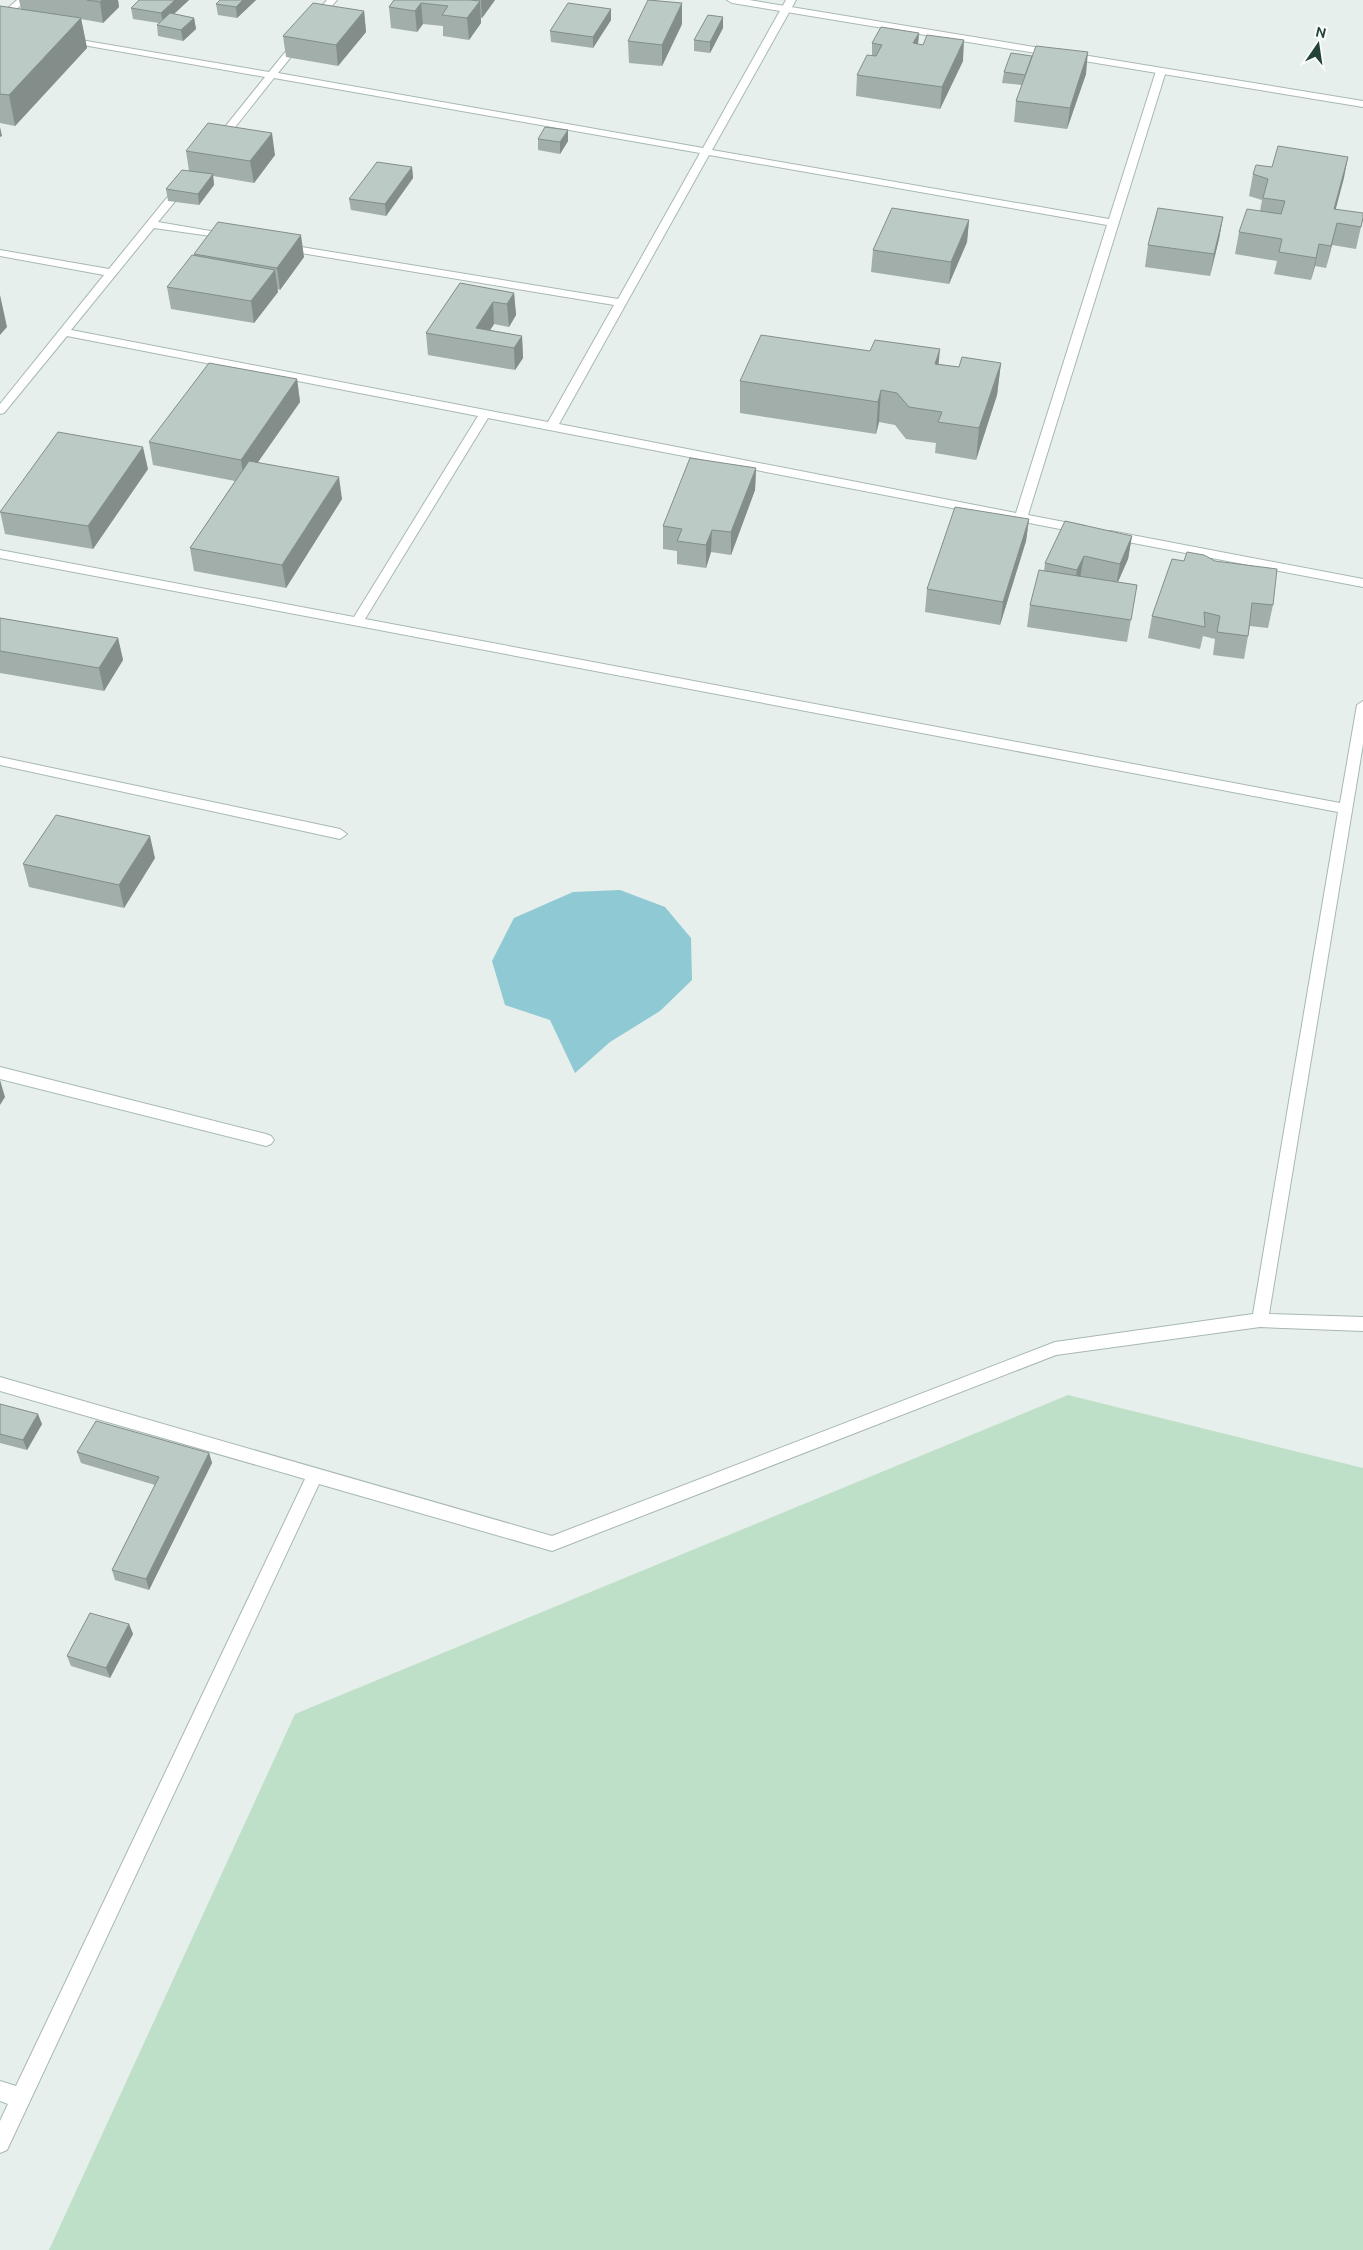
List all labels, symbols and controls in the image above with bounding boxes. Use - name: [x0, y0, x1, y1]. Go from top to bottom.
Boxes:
- north arrow: [1293, 20, 1343, 70]
- text: N: [1314, 23, 1328, 41]

